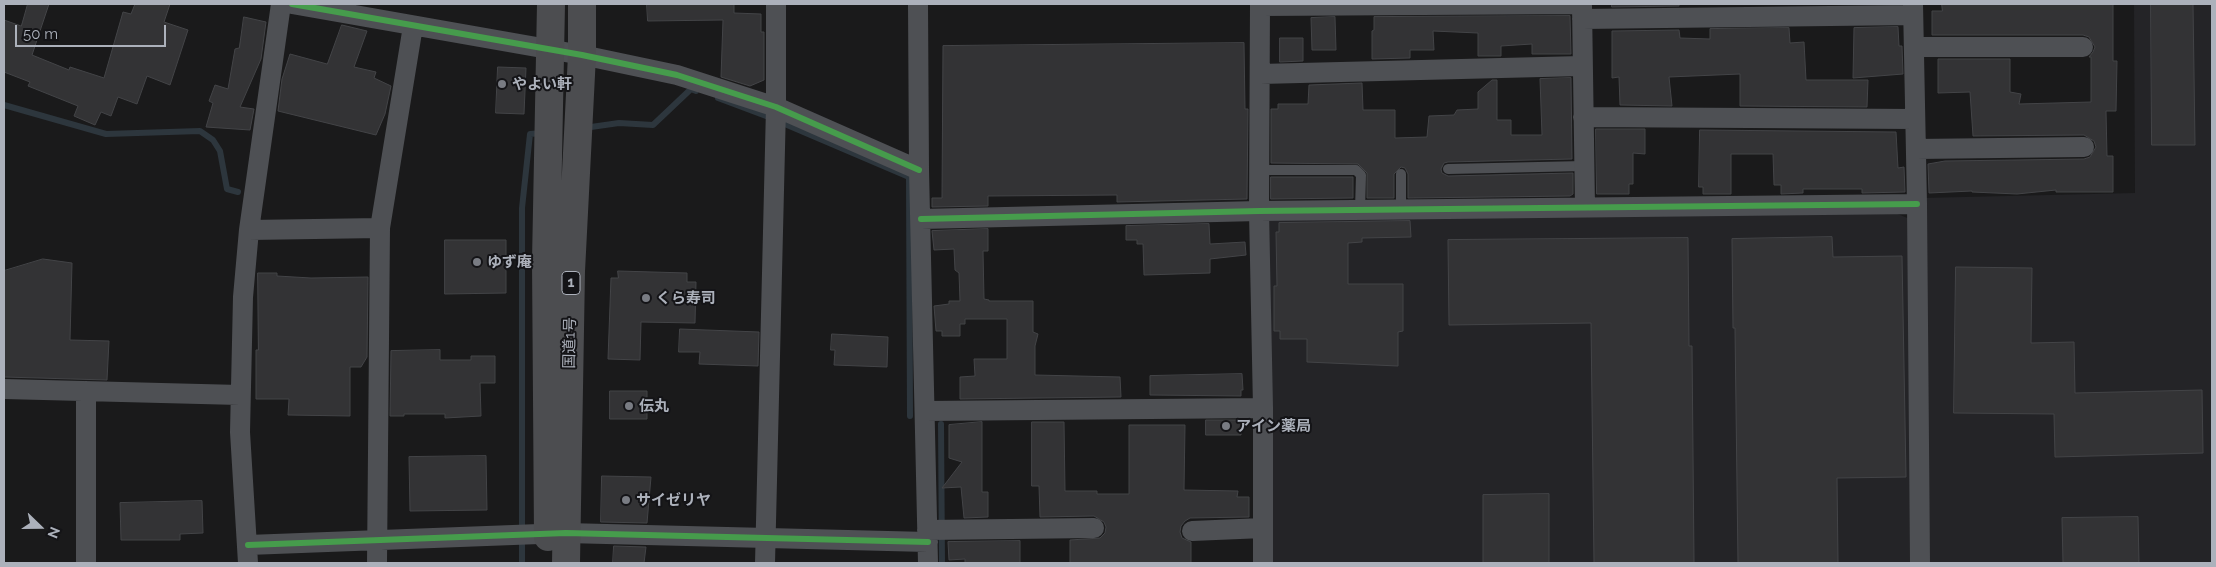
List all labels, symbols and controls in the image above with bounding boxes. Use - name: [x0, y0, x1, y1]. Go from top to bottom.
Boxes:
- scale bar: [18, 15, 169, 47]
- text: 50 m: [23, 25, 58, 43]
- place label: やよい軒: [512, 75, 572, 93]
- marker: やよい軒: [496, 78, 508, 90]
- place label: ゆず庵: [487, 253, 532, 271]
- marker: ゆず庵: [471, 256, 483, 268]
- road number: 1: [562, 272, 580, 294]
- place label: くら寿司: [656, 289, 716, 307]
- marker: くら寿司: [640, 292, 652, 304]
- street label: 国道1号: [561, 317, 579, 369]
- place label: 伝丸: [639, 397, 669, 415]
- marker: 伝丸: [623, 400, 635, 412]
- place label: アイン薬局: [1236, 417, 1311, 435]
- marker: アイン薬局: [1220, 420, 1232, 432]
- place label: サイゼリヤ: [636, 491, 711, 509]
- marker: サイゼリヤ: [620, 494, 632, 506]
- north arrow: [15, 502, 65, 552]
- text: N: [44, 525, 63, 541]

